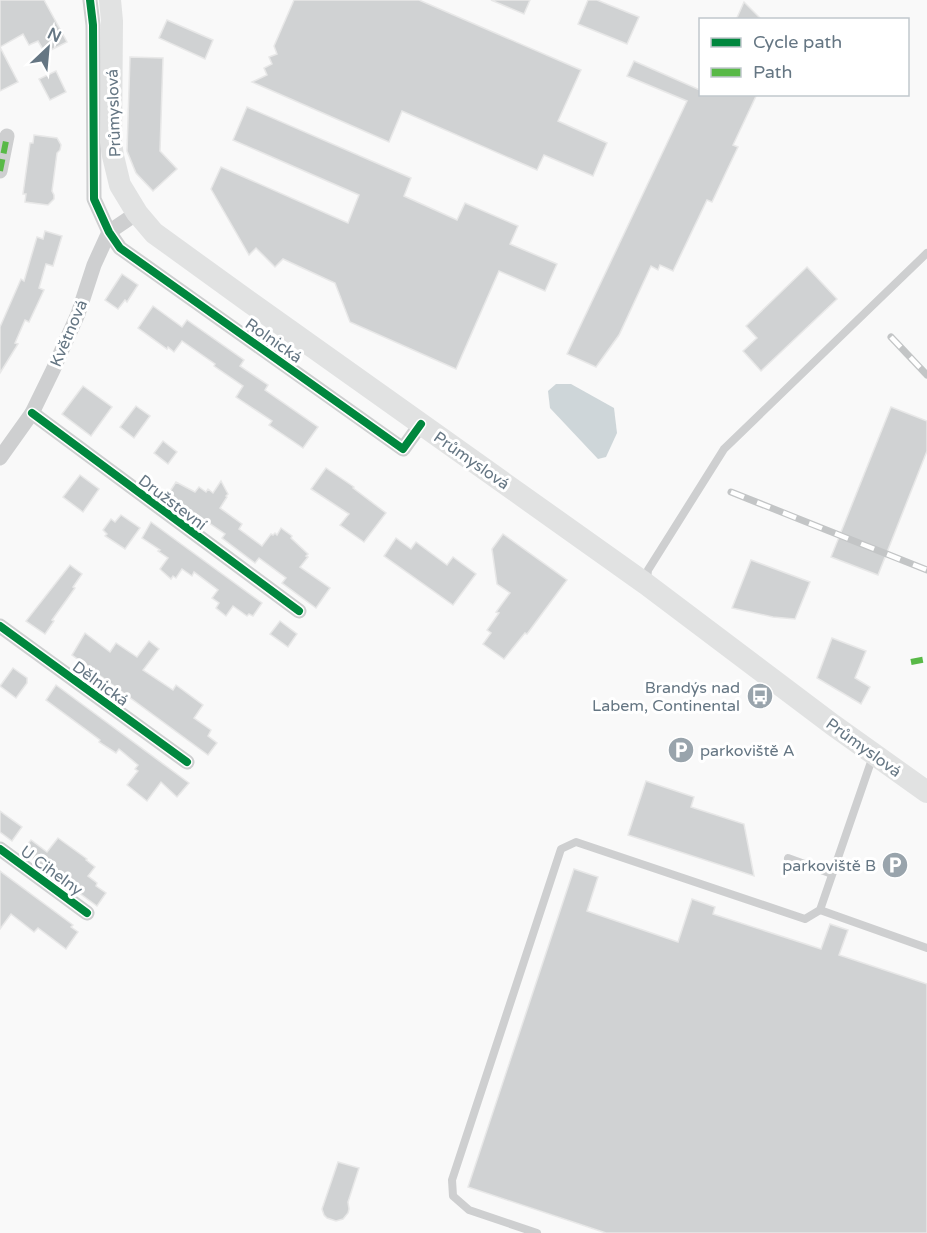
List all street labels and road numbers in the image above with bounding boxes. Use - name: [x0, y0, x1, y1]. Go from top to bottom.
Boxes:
- street label: Průmyslová: [102, 68, 126, 157]
- street label: Květnová: [46, 297, 92, 370]
- street label: Rolnická: [241, 314, 306, 368]
- street label: Průmyslová: [430, 427, 513, 494]
- street label: Družstevní: [134, 471, 211, 535]
- street label: Dělnická: [68, 657, 132, 711]
- street label: Průmyslová: [822, 714, 905, 782]
- street label: U Cihelny: [16, 841, 87, 900]

